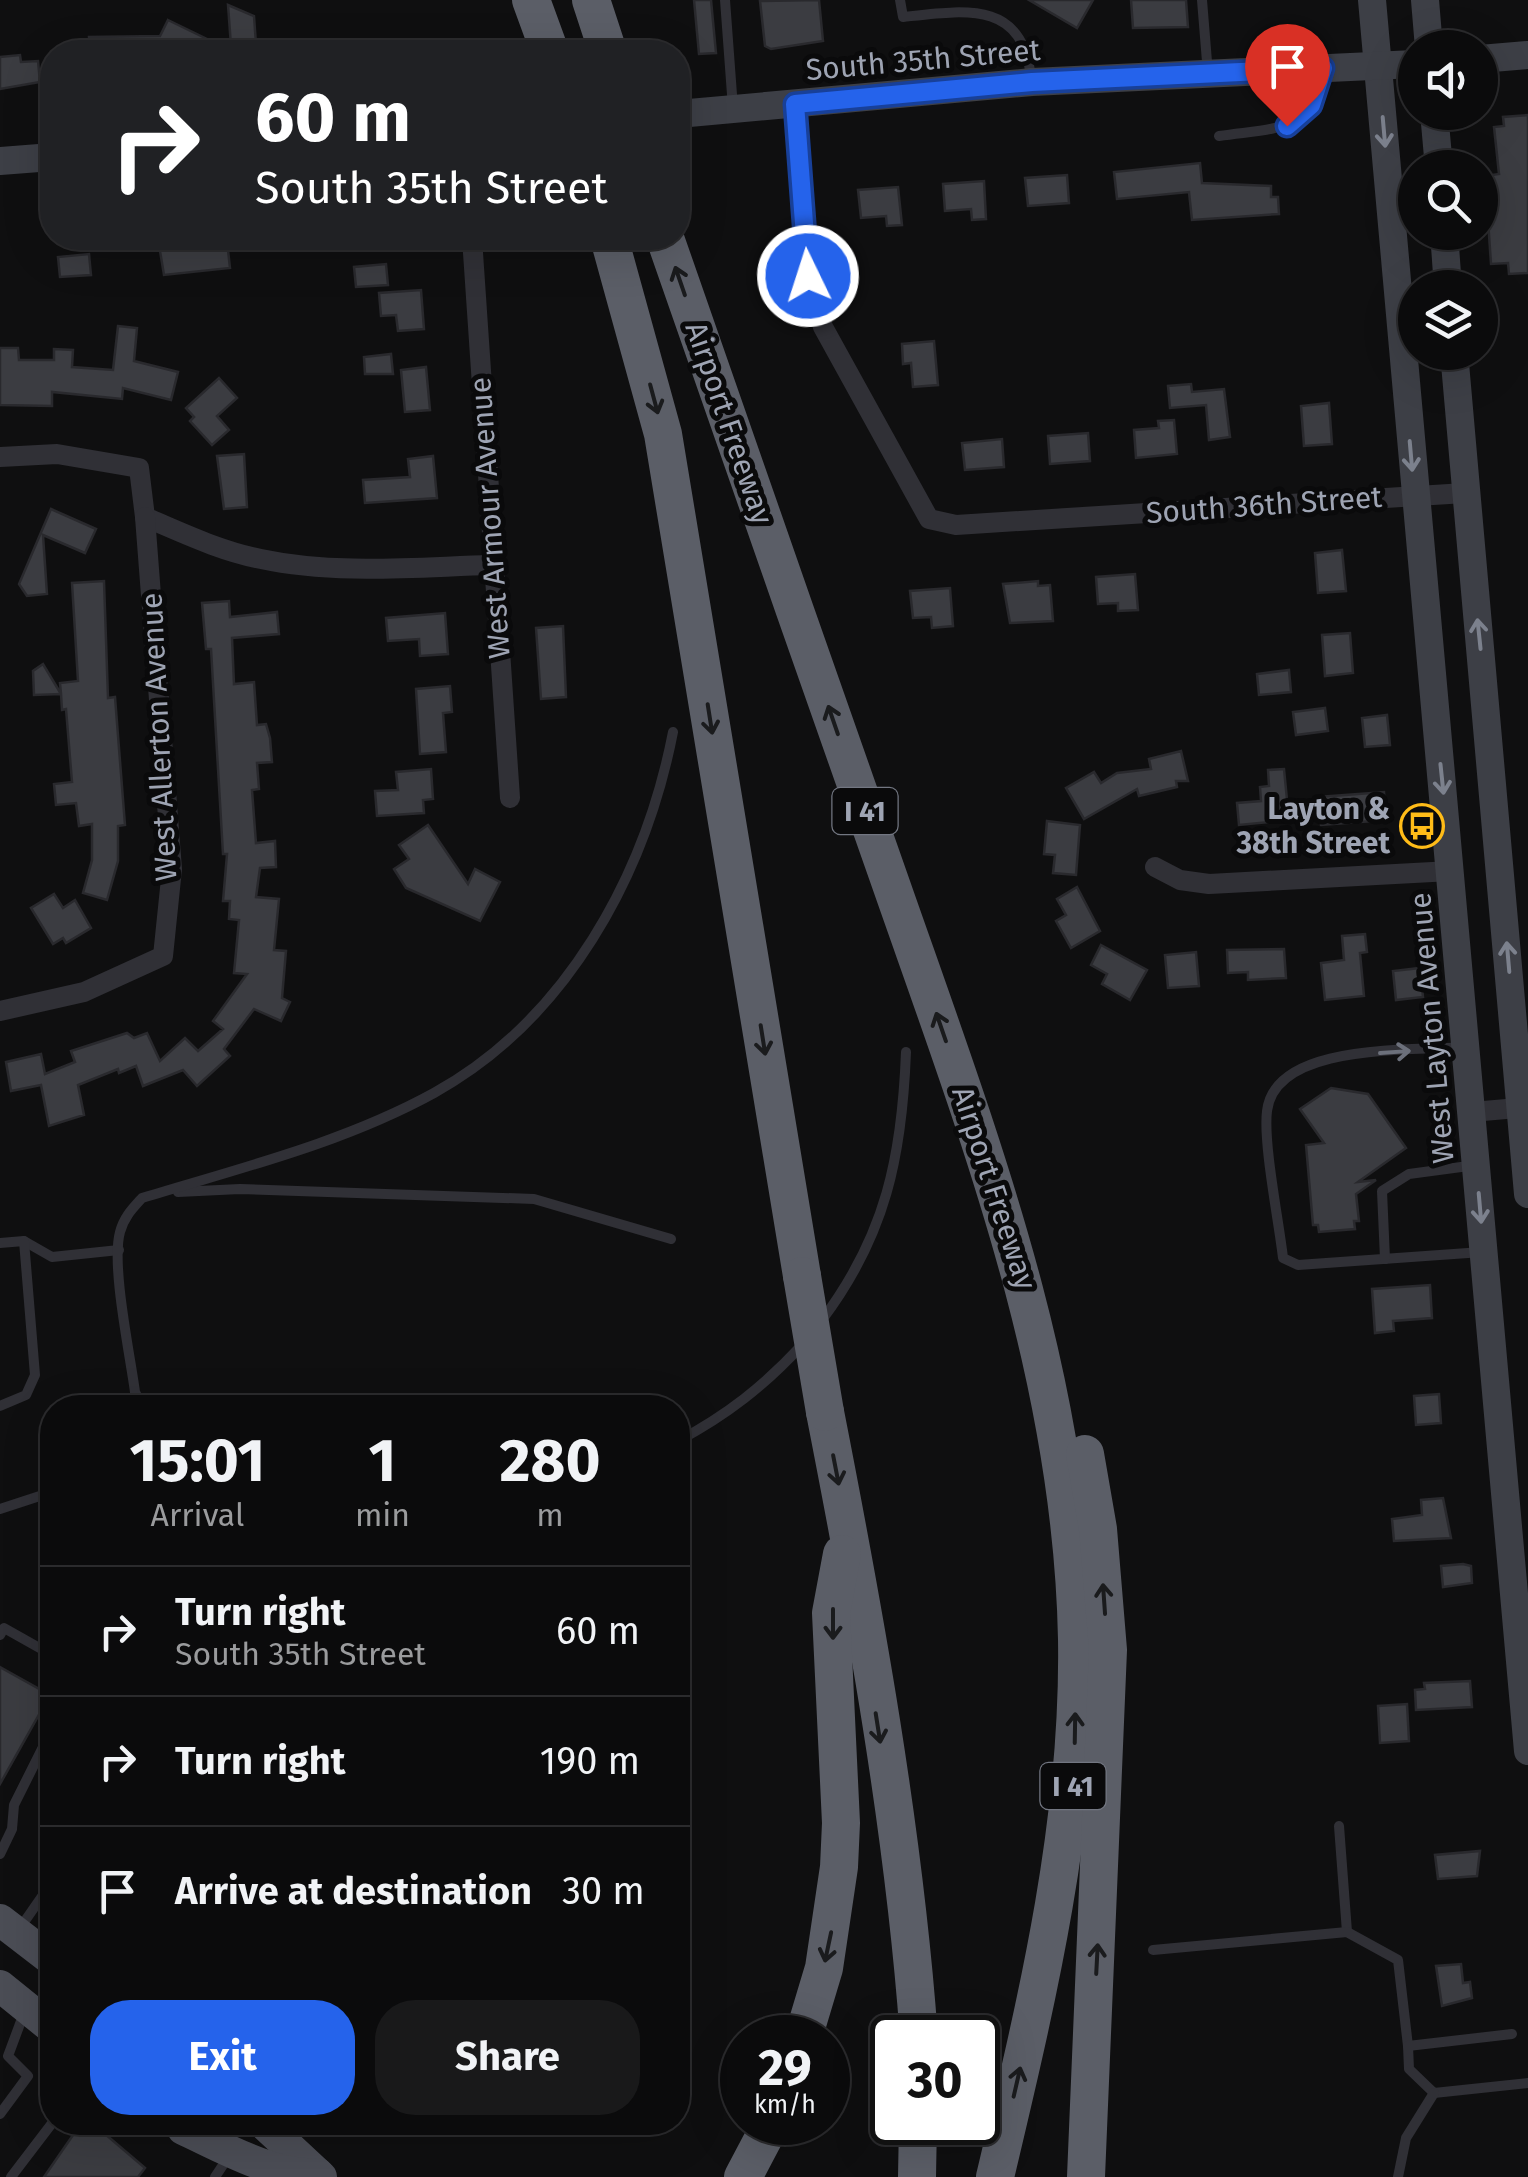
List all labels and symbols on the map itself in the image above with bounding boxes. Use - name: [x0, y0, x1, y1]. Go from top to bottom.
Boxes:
- pin: [1245, 24, 1330, 127]
- street label: South 35th Street: [804, 32, 1042, 88]
- one-way arrow: [1374, 115, 1393, 148]
- position arrow: [756, 224, 860, 328]
- one-way arrow: [670, 266, 688, 298]
- street label: Airport Freeway: [678, 317, 781, 529]
- street label: West Armour Avenue: [462, 376, 518, 660]
- one-way arrow: [645, 383, 664, 414]
- one-way arrow: [1401, 439, 1420, 471]
- street label: South 36th Street: [1145, 479, 1383, 531]
- street label: West Allerton Avenue: [133, 592, 185, 882]
- one-way arrow: [1469, 618, 1488, 650]
- one-way arrow: [701, 702, 720, 735]
- one-way arrow: [823, 706, 841, 737]
- one-way arrow: [1433, 763, 1452, 795]
- road number: I 41: [832, 788, 898, 834]
- place label: Layton & 38th Street: [1235, 791, 1390, 861]
- bus stop icon: Layton & 38th Street: [1399, 803, 1445, 849]
- street label: West Layton Avenue: [1402, 891, 1462, 1165]
- one-way arrow: [1498, 942, 1517, 974]
- one-way arrow: [931, 1012, 949, 1043]
- one-way arrow: [754, 1023, 773, 1055]
- one-way arrow: [1379, 1042, 1411, 1061]
- street label: Airport Freeway: [944, 1082, 1044, 1294]
- one-way arrow: [1471, 1191, 1490, 1223]
- one-way arrow: [827, 1453, 846, 1485]
- one-way arrow: [1095, 1583, 1114, 1615]
- one-way arrow: [824, 1606, 842, 1639]
- one-way arrow: [870, 1711, 888, 1743]
- one-way arrow: [1066, 1712, 1085, 1744]
- road number: I 41: [1040, 1763, 1106, 1809]
- one-way arrow: [817, 1930, 836, 1962]
- one-way arrow: [1088, 1943, 1107, 1975]
- speed limit sign: 30: [870, 2015, 1000, 2145]
- one-way arrow: [1009, 2067, 1027, 2099]

